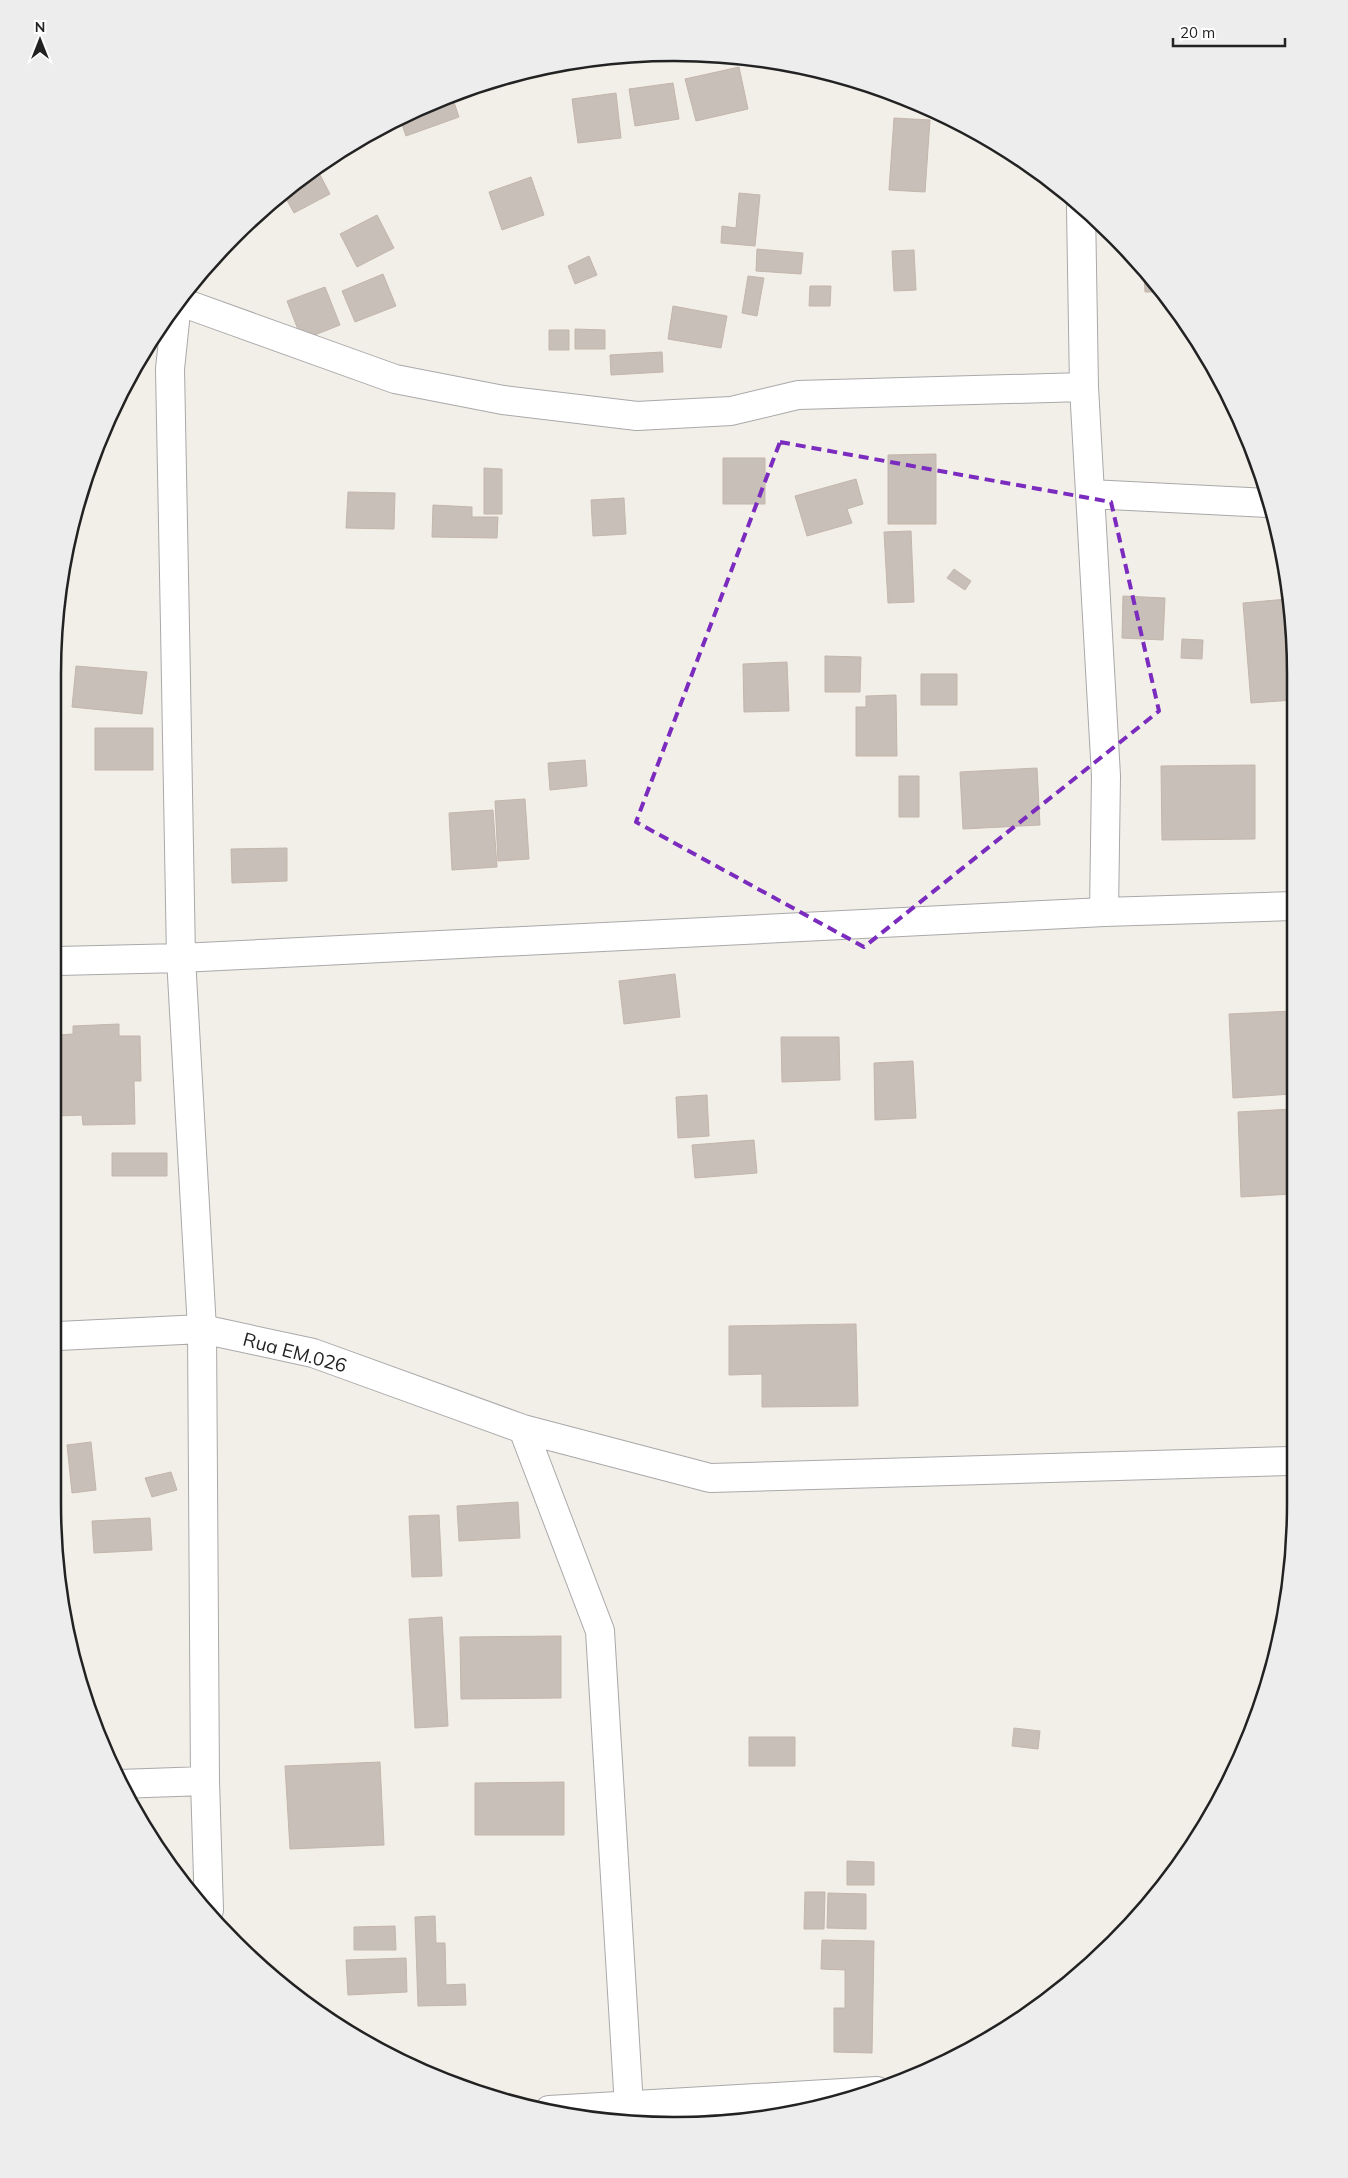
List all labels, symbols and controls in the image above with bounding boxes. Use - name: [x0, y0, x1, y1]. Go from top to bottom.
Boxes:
- north arrow: [15, 15, 65, 65]
- scale bar: [1173, 15, 1286, 47]
- text: N: [35, 18, 45, 36]
- text: 20 m: [1180, 23, 1215, 42]
- street label: Rua EM.026: [240, 1327, 350, 1377]

